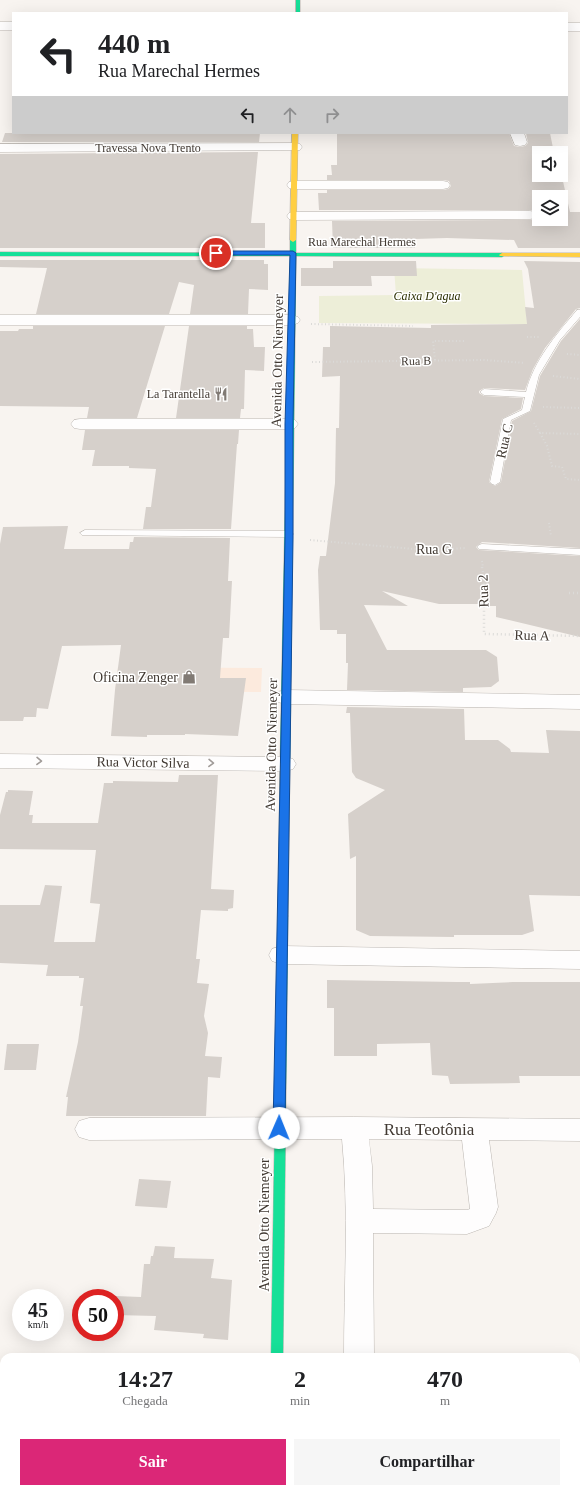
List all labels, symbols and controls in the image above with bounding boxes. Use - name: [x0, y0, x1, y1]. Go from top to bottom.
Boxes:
- icon: left: [32, 28, 84, 80]
- text: 440 m: [98, 28, 170, 59]
- text: Rua Marechal Hermes: [98, 61, 260, 81]
- icon: left: [237, 104, 259, 126]
- icon: ahead: [279, 104, 301, 126]
- icon: right: [321, 104, 343, 126]
- street label: Travessa Nova Trento: [95, 141, 201, 155]
- map controls: [532, 146, 568, 226]
- button: sound: [532, 146, 568, 182]
- button: layers: [532, 190, 568, 226]
- street label: Rua Marechal Hermes: [308, 235, 416, 249]
- pin: [199, 236, 233, 270]
- icon: arrive: [205, 242, 227, 264]
- park label: Caixa D'agua: [394, 289, 460, 303]
- street label: Avenida Otto Niemeyer: [269, 294, 286, 428]
- street label: Rua B: [401, 354, 431, 368]
- restaurant icon: La Tarantella: [213, 386, 229, 402]
- place label: La Tarantella: [147, 387, 211, 401]
- street label: Rua C: [493, 422, 516, 460]
- street label: Rua G: [416, 542, 452, 557]
- street label: Rua 2: [475, 574, 492, 608]
- street label: Rua A: [514, 627, 551, 644]
- shop icon: Oficina Zenger: [181, 669, 197, 685]
- place label: Oficina Zenger: [93, 670, 178, 685]
- street label: Avenida Otto Niemeyer: [263, 678, 280, 812]
- street label: Rua Victor Silva: [96, 754, 190, 771]
- one-way arrow: [36, 757, 42, 765]
- one-way arrow: [208, 759, 214, 767]
- position arrow: [258, 1107, 300, 1149]
- street label: Rua Teotônia: [384, 1120, 475, 1139]
- street label: Avenida Otto Niemeyer: [257, 1158, 272, 1292]
- speed limit sign: 50: [72, 1289, 124, 1341]
- text: 45: [28, 1299, 48, 1321]
- text: km/h: [28, 1319, 48, 1330]
- text: 14:27: [117, 1366, 173, 1392]
- text: 2: [294, 1366, 306, 1392]
- text: 470: [427, 1366, 463, 1392]
- text: Chegada: [122, 1393, 168, 1408]
- text: min: [290, 1393, 310, 1408]
- text: m: [440, 1393, 450, 1408]
- button: Sair: [20, 1439, 286, 1485]
- button: Compartilhar: [294, 1439, 560, 1485]

